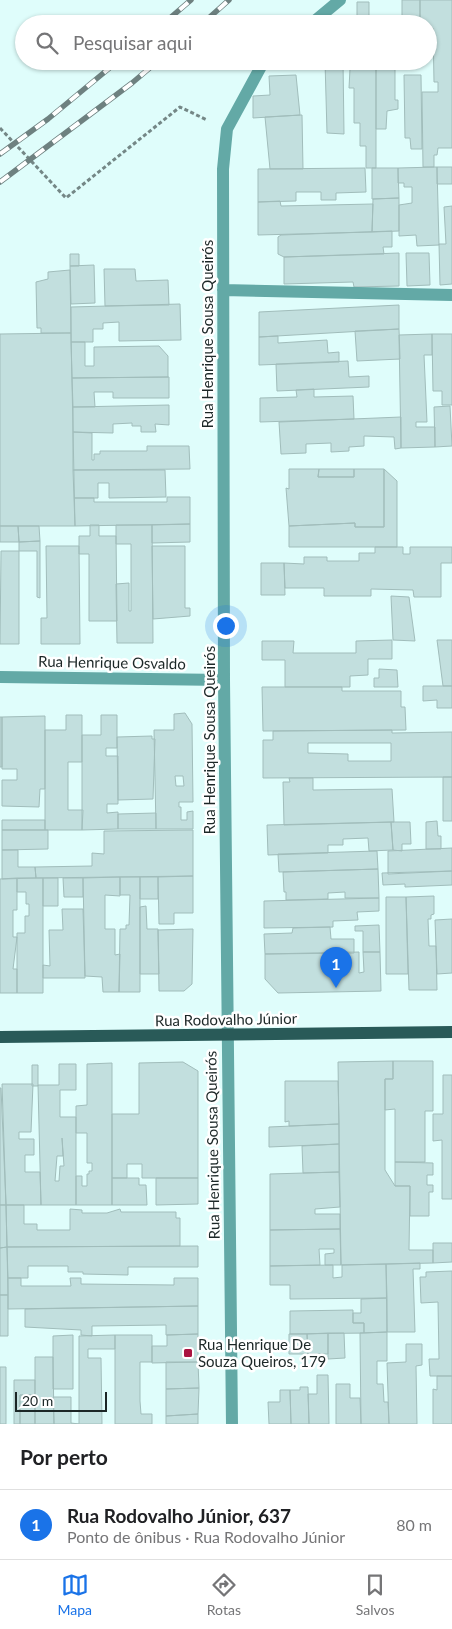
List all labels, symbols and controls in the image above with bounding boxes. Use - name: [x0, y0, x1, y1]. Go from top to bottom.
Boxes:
- search box: [15, 15, 437, 70]
- icon: search: [33, 29, 61, 57]
- text: Pesquisar aqui: [73, 31, 192, 54]
- street label: Rua Henrique Sousa Queirós: [198, 240, 216, 428]
- your location: [213, 613, 239, 639]
- street label: Rua Henrique Sousa Queirós: [200, 646, 218, 834]
- street label: Rua Henrique Osvaldo: [38, 652, 186, 672]
- pin: 1: [320, 947, 352, 988]
- street label: Rua Rodovalho Júnior: [155, 1009, 298, 1029]
- street label: Rua Henrique Sousa Queirós: [201, 1051, 223, 1239]
- place label: Rua Henrique De Souza Queiros, 179: [198, 1335, 326, 1370]
- marker: Rua Henrique De Souza Queiros, 179: [182, 1347, 194, 1359]
- scale bar: [15, 1389, 108, 1412]
- text: 20 m: [22, 1392, 53, 1409]
- text: Por perto: [20, 1444, 108, 1469]
- text: Rua Rodovalho Júnior, 637: [67, 1504, 291, 1527]
- text: 1: [31, 1515, 41, 1534]
- text: 80 m: [396, 1515, 432, 1534]
- text: Ponto de ônibus · Rua Rodovalho Júnior: [67, 1527, 345, 1546]
- tab: Mapa: [57, 1571, 92, 1618]
- tab: Rotas: [207, 1571, 241, 1618]
- tab: Salvos: [356, 1571, 395, 1618]

